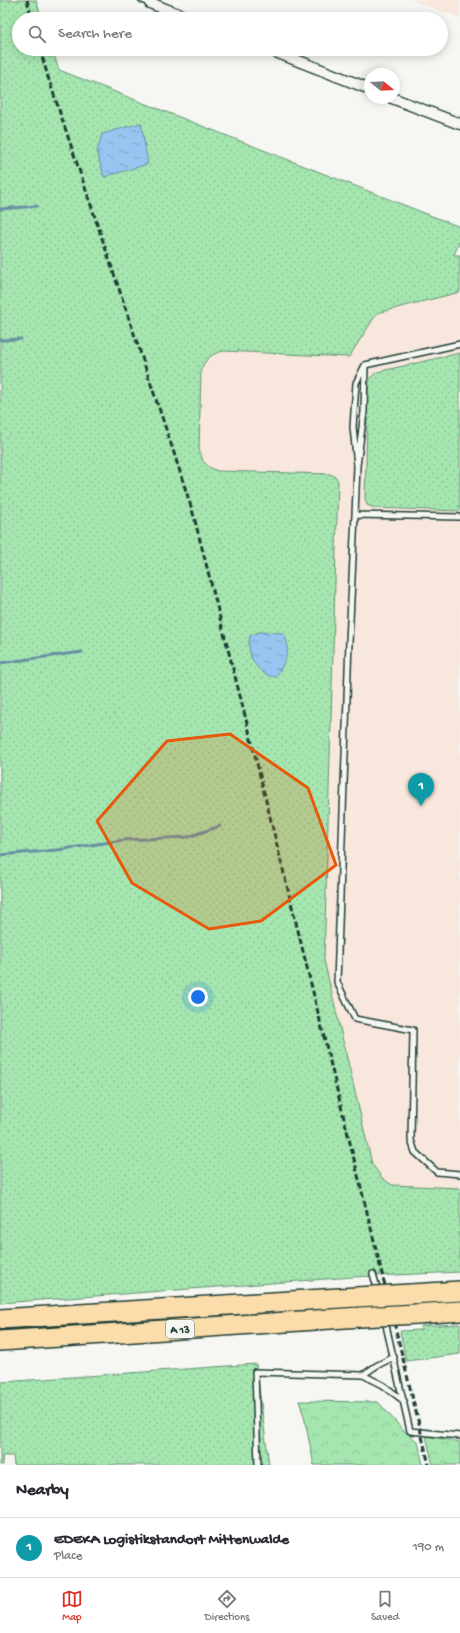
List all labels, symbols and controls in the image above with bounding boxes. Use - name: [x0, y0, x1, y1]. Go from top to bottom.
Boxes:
- search box: [12, 12, 448, 56]
- icon: search: [26, 23, 48, 45]
- text: Search here: [58, 25, 132, 43]
- north arrow: [364, 68, 400, 104]
- pin: 1: [408, 773, 434, 806]
- your location: [188, 987, 208, 1007]
- road number: A 13: [166, 1320, 194, 1338]
- text: Nearby: [16, 1481, 69, 1501]
- text: EDEKA Logistikstandort Mittenwalde: [54, 1531, 289, 1549]
- text: 1: [26, 1540, 32, 1555]
- text: 190 m: [413, 1540, 444, 1555]
- text: Place: [54, 1549, 82, 1564]
- tab: Map: [61, 1588, 83, 1624]
- tab: Directions: [205, 1588, 249, 1624]
- tab: Saved: [371, 1588, 399, 1624]

